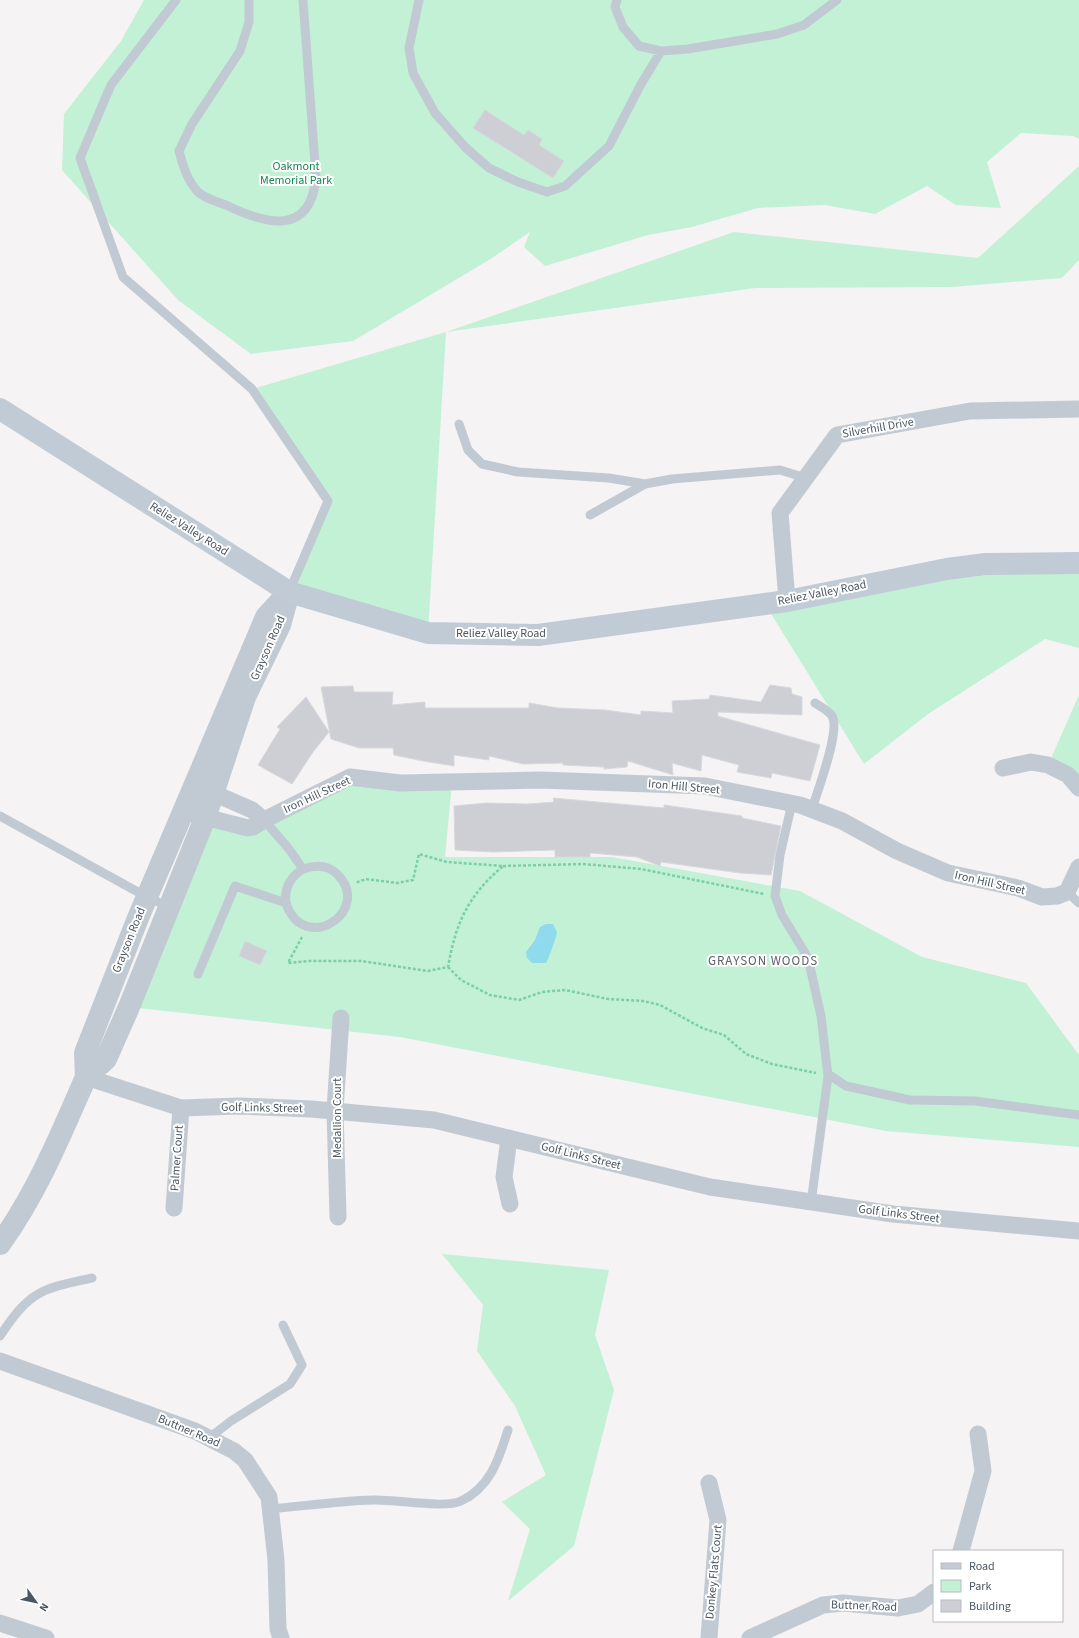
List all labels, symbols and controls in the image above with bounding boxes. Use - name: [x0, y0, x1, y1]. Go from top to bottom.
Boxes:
- park label: Oakmont Memorial Park: [260, 158, 332, 189]
- street label: Silverhill Drive: [841, 413, 915, 443]
- street label: Reliez Valley Road: [146, 498, 232, 560]
- street label: Reliez Valley Road: [776, 576, 868, 610]
- street label: Grayson Road: [246, 613, 290, 683]
- street label: Reliez Valley Road: [456, 625, 546, 642]
- street label: Iron Hill Street: [281, 772, 353, 818]
- street label: Iron Hill Street: [647, 775, 721, 799]
- street label: Iron Hill Street: [953, 867, 1027, 899]
- street label: Grayson Road: [108, 905, 150, 975]
- district label: GRAYSON WOODS: [708, 952, 818, 970]
- street label: Medallion Court: [329, 1078, 346, 1158]
- street label: Golf Links Street: [221, 1099, 303, 1117]
- street label: Palmer Court: [166, 1125, 188, 1191]
- street label: Golf Links Street: [539, 1138, 623, 1174]
- street label: Golf Links Street: [857, 1201, 941, 1227]
- street label: Buttner Road: [155, 1410, 223, 1452]
- street label: Donkey Flats Court: [701, 1524, 727, 1620]
- legend: [933, 1550, 1063, 1622]
- text: Road: [969, 1558, 995, 1575]
- text: Park: [969, 1578, 991, 1595]
- north arrow: [16, 1582, 56, 1622]
- street label: Buttner Road: [831, 1596, 897, 1616]
- text: Building: [969, 1598, 1011, 1615]
- text: N: [36, 1600, 52, 1614]

